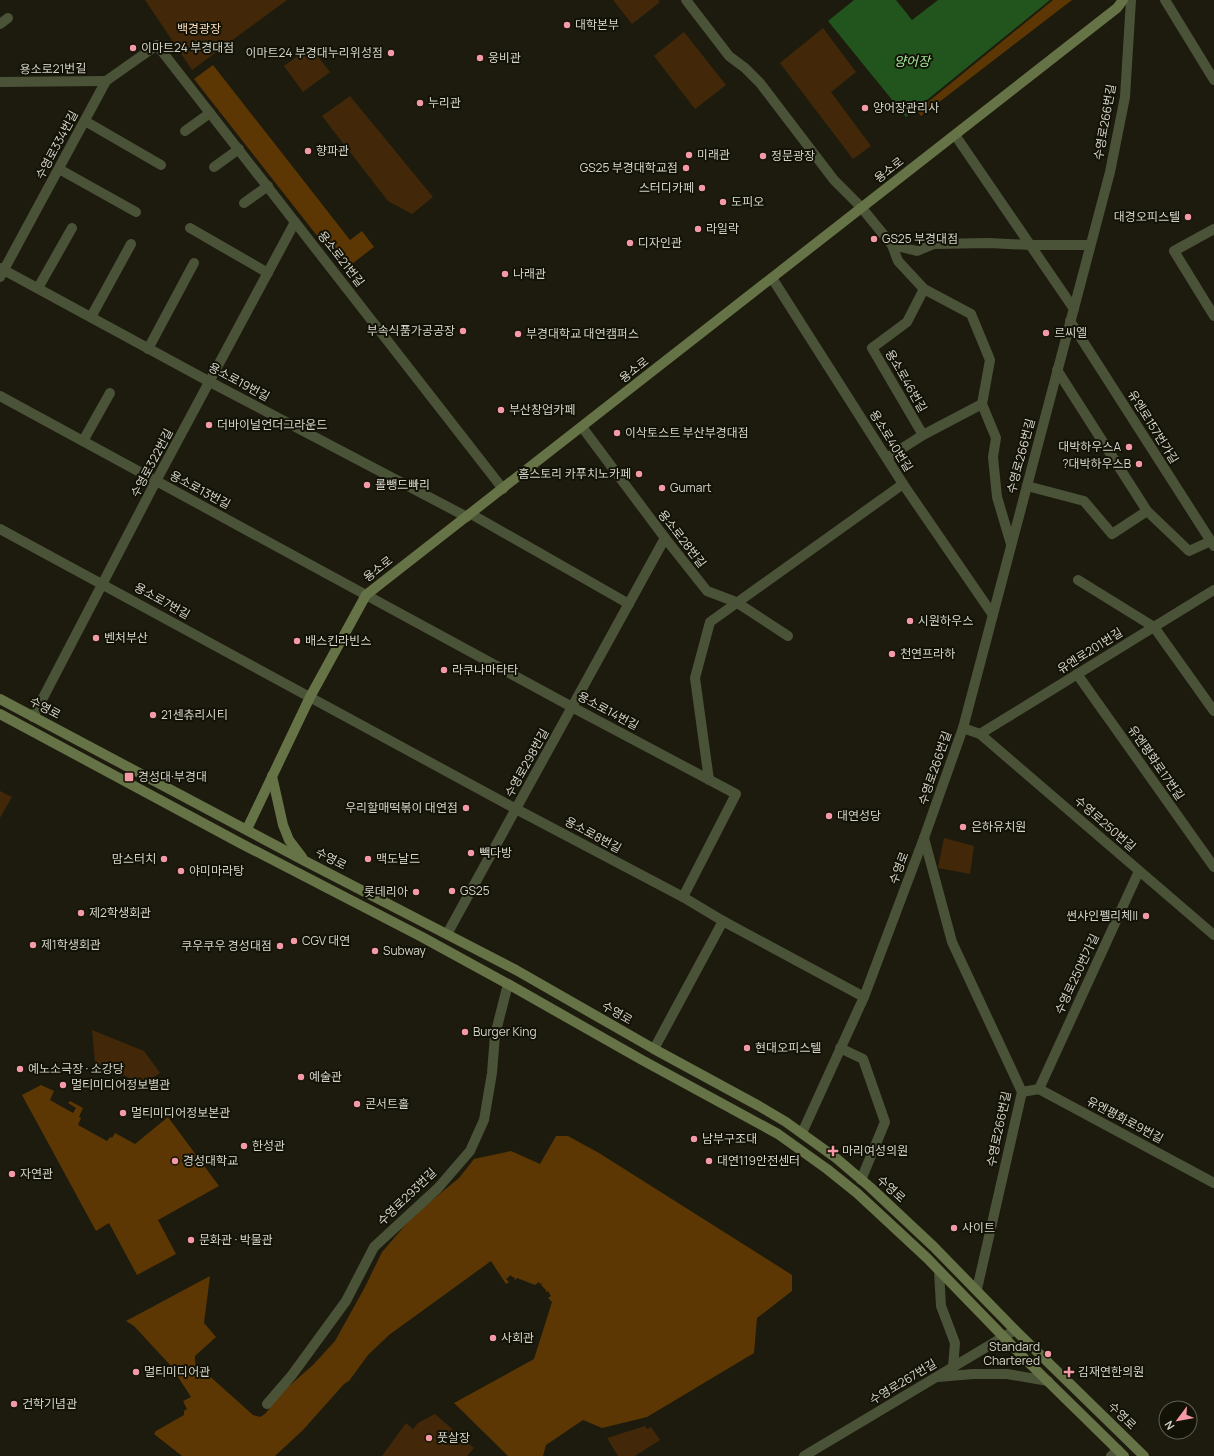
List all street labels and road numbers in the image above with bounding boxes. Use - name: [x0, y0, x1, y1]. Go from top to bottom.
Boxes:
- street label: 용소로21번길: [19, 59, 87, 78]
- street label: 수영로266번길: [1089, 83, 1120, 161]
- street label: 수영로334번길: [31, 107, 82, 182]
- street label: 용소로: [870, 153, 907, 187]
- street label: 용소로21번길: [314, 227, 369, 290]
- street label: 용소로46번길: [882, 346, 931, 415]
- street label: 용소로: [615, 353, 652, 387]
- street label: 용소로19번길: [206, 358, 273, 405]
- street label: 유엔로157번가길: [1124, 387, 1183, 467]
- street label: 용소로40번길: [866, 407, 917, 475]
- street label: 수영로266번길: [1002, 417, 1039, 495]
- street label: 수영로322번길: [126, 425, 177, 500]
- street label: 용소로13번길: [167, 466, 234, 513]
- street label: 용소로28번길: [654, 506, 710, 571]
- street label: 용소로: [359, 552, 396, 586]
- street label: 용소로7번길: [131, 578, 193, 623]
- street label: 유엔로201번길: [1054, 624, 1126, 677]
- street label: 용소로14번길: [575, 687, 642, 734]
- street label: 수영로: [27, 692, 64, 723]
- street label: 유엔평화로17번길: [1124, 722, 1189, 804]
- street label: 수영로298번길: [501, 725, 553, 800]
- street label: 수영로266번길: [914, 729, 955, 807]
- street label: 수영로250번길: [1071, 792, 1140, 855]
- street label: 용소로8번길: [562, 812, 625, 857]
- street label: 수영로: [313, 843, 350, 874]
- street label: 수영로: [885, 849, 912, 886]
- street label: 수영로250번가길: [1050, 931, 1103, 1017]
- street label: 수영로: [599, 997, 636, 1028]
- street label: 수영로266번길: [982, 1090, 1015, 1168]
- street label: 유엔평화로9번길: [1084, 1092, 1167, 1147]
- street label: 수영로293번길: [373, 1164, 440, 1229]
- street label: 수영로: [873, 1171, 909, 1206]
- street label: 수영로267번길: [866, 1355, 939, 1408]
- street label: 수영로: [1105, 1398, 1140, 1433]

